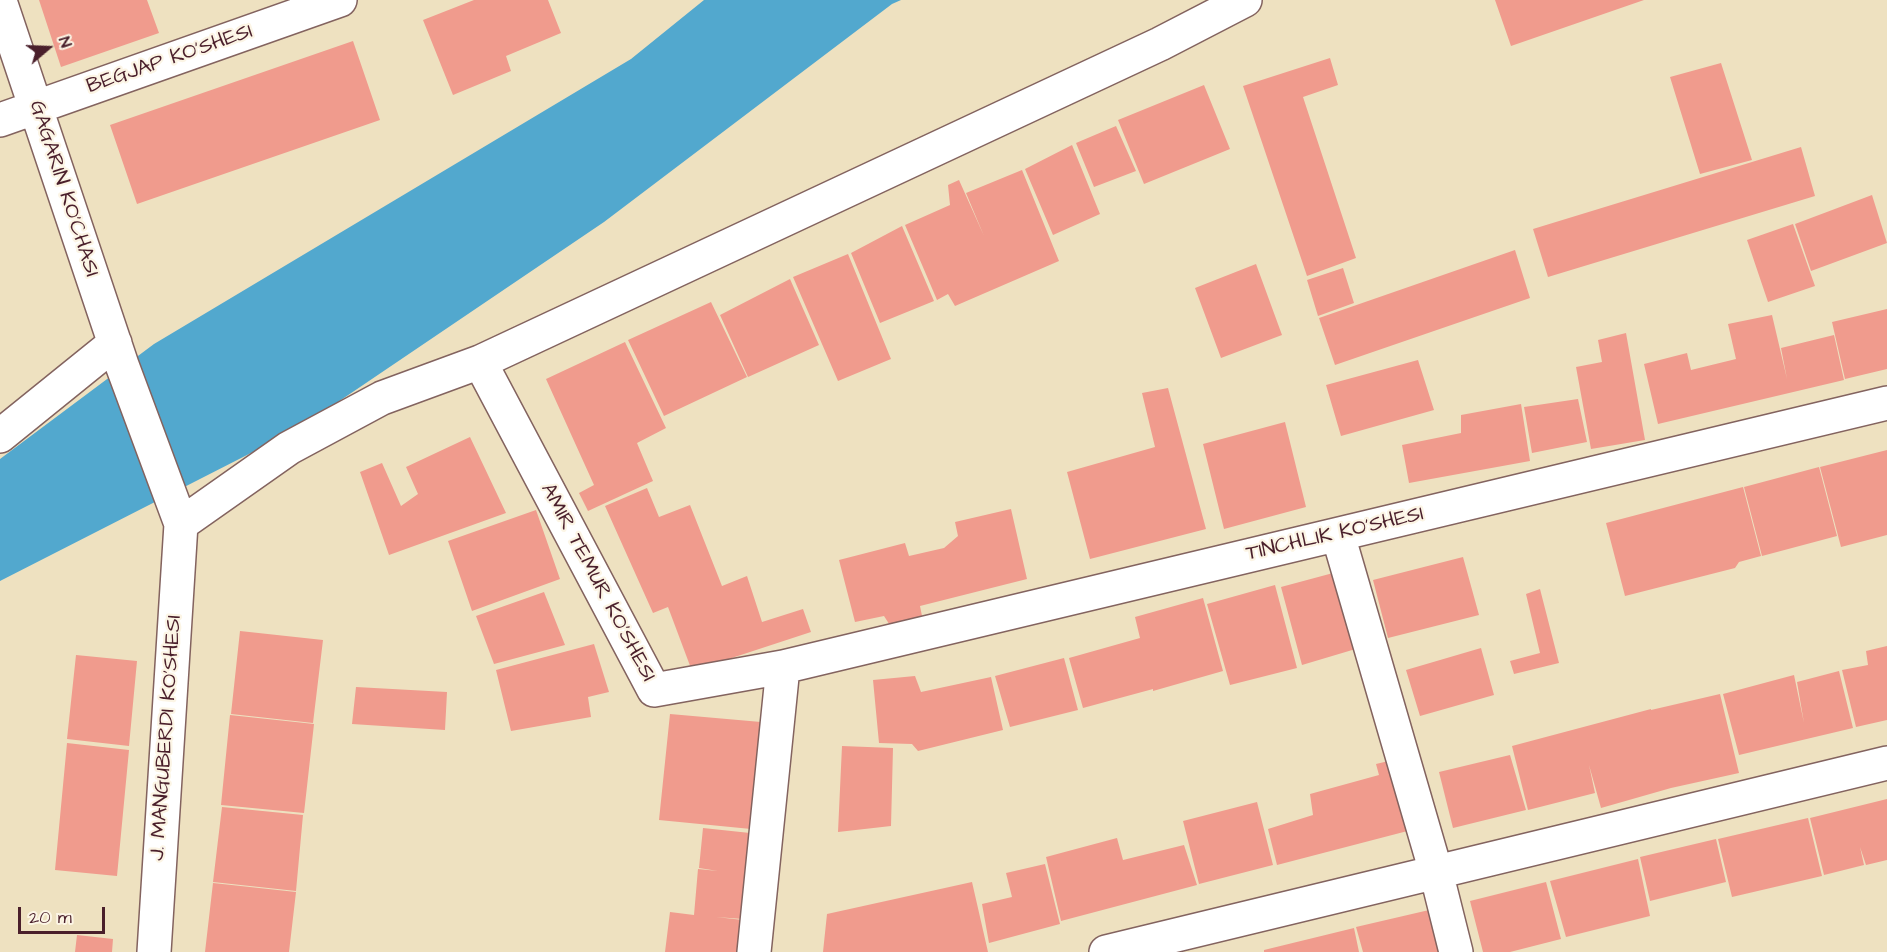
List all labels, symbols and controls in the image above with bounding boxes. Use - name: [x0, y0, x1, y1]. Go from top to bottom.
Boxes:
- north arrow: [18, 18, 78, 78]
- street label: BEGJAP KO'SHESI: [84, 20, 256, 100]
- text: N: [53, 34, 77, 50]
- street label: GAGARIN KO'CHASI: [23, 98, 103, 280]
- street label: AMIR TEMUR KO'SHESI: [534, 480, 660, 686]
- street label: TINCHLIK KO'SHESI: [1244, 502, 1426, 568]
- street label: J. MANGUBERDI KO'SHESI: [146, 615, 188, 861]
- scale bar: [21, 895, 108, 933]
- text: 20 m: [29, 905, 72, 930]

